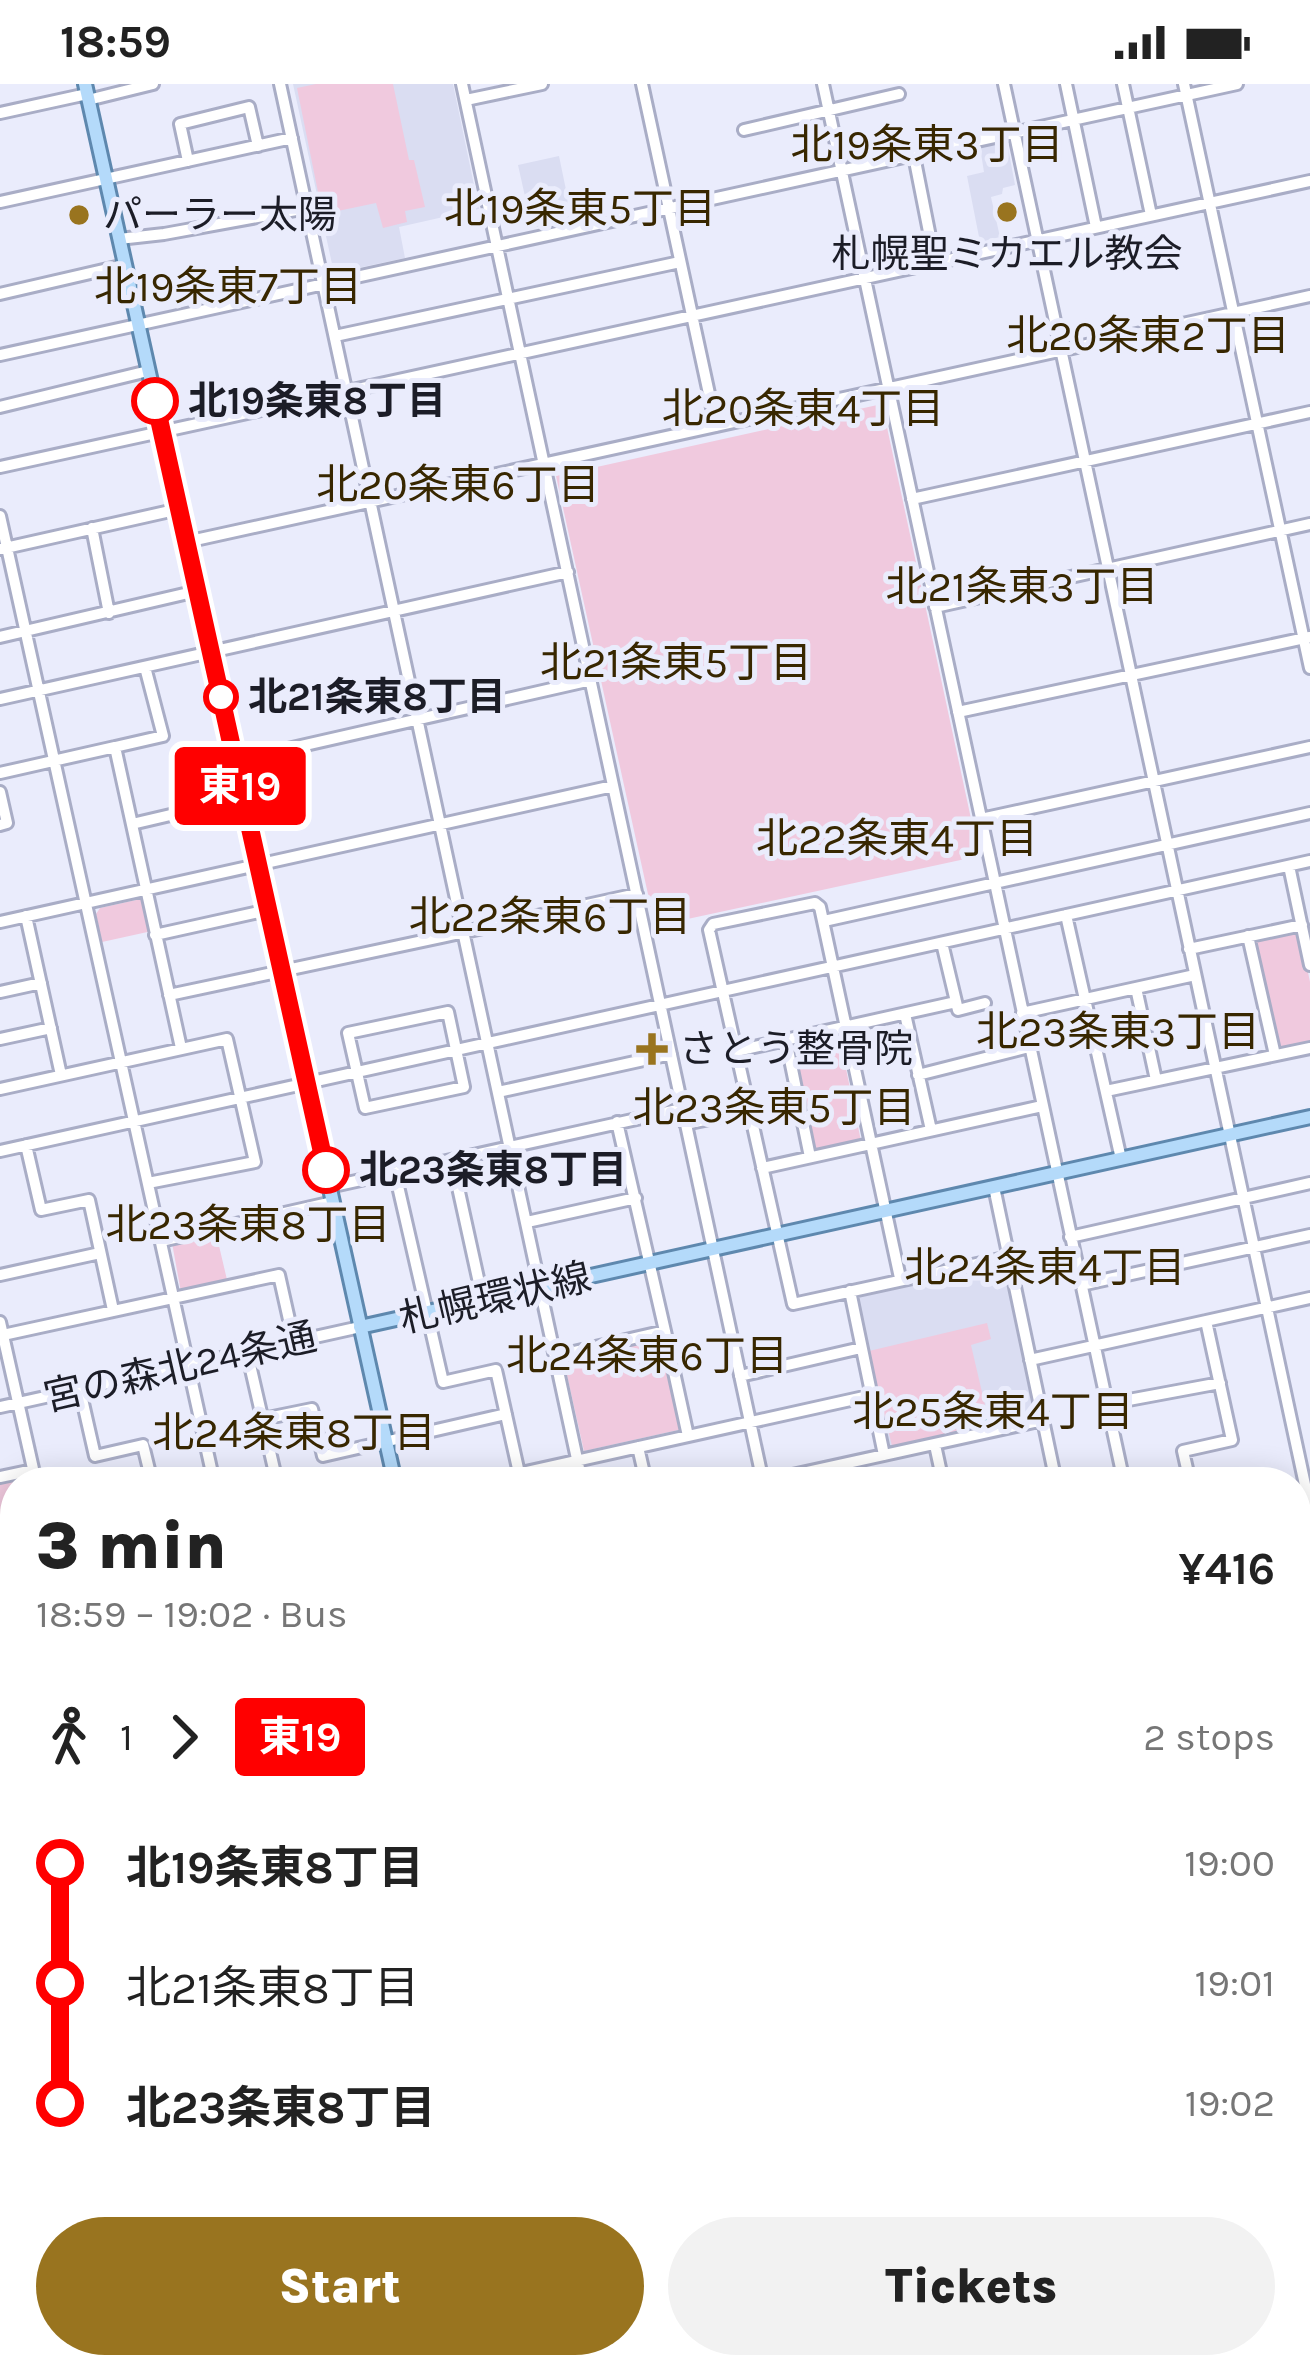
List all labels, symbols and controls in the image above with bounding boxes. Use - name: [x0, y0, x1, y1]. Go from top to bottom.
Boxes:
- text: 18:59: [60, 16, 171, 68]
- district label: 北19条東3丁目: [790, 120, 1064, 170]
- district label: 北19条東5丁目: [444, 184, 716, 234]
- place label: パーラー太陽: [103, 192, 337, 238]
- marker: 札幌聖ミカエル教会: [994, 199, 1020, 225]
- marker: パーラー太陽: [66, 202, 92, 228]
- place label: 札幌聖ミカエル教会: [831, 231, 1183, 277]
- district label: 北19条東7丁目: [94, 262, 362, 312]
- district label: 北20条東2丁目: [1006, 311, 1290, 361]
- place label: 北19条東8丁目: [188, 378, 446, 424]
- marker: 北19条東8丁目: [133, 379, 177, 423]
- district label: 北20条東4丁目: [662, 384, 944, 434]
- district label: 北20条東6丁目: [316, 460, 600, 510]
- district label: 北21条東3丁目: [885, 562, 1159, 612]
- district label: 北21条東5丁目: [540, 638, 812, 688]
- place label: 北21条東8丁目: [248, 674, 506, 720]
- marker: 北21条東8丁目: [205, 681, 237, 713]
- line badge: 東19: [171, 747, 309, 825]
- text: 東19: [199, 761, 281, 811]
- district label: 北22条東4丁目: [756, 814, 1038, 864]
- district label: 北22条東6丁目: [409, 892, 691, 942]
- district label: 北23条東3丁目: [976, 1007, 1260, 1057]
- place label: さとう整骨院: [679, 1026, 913, 1072]
- marker: さとう整骨院: [636, 1033, 668, 1065]
- district label: 北23条東5丁目: [633, 1083, 915, 1133]
- place label: 北23条東8丁目: [359, 1147, 627, 1193]
- marker: 北23条東8丁目: [304, 1148, 348, 1192]
- district label: 北23条東8丁目: [106, 1200, 390, 1250]
- district label: 北24条東4丁目: [904, 1243, 1186, 1293]
- street label: 札幌環状線: [395, 1254, 595, 1342]
- street label: 宮の森北24条通: [39, 1313, 321, 1421]
- district label: 北24条東6丁目: [506, 1331, 788, 1381]
- district label: 北25条東4丁目: [852, 1387, 1134, 1437]
- district label: 北24条東8丁目: [152, 1408, 436, 1458]
- text: 3 min: [36, 1507, 227, 1585]
- text: ¥416: [1178, 1543, 1275, 1595]
- text: 18:59 – 19:02 · Bus: [36, 1591, 348, 1637]
- icon: walk: [36, 1704, 102, 1770]
- icon: forward: [151, 1704, 217, 1770]
- text: 東19: [259, 1712, 341, 1762]
- text: 1: [120, 1714, 133, 1760]
- text: 2 stops: [1143, 1714, 1275, 1760]
- text: 19:00: [1184, 1840, 1275, 1886]
- text: 北19条東8丁目: [126, 1842, 424, 1894]
- text: 19:01: [1194, 1960, 1275, 2006]
- text: 北21条東8丁目: [126, 1962, 420, 2014]
- text: 19:02: [1185, 2080, 1275, 2126]
- text: 北23条東8丁目: [126, 2082, 435, 2134]
- button: Start: [36, 2217, 644, 2355]
- button: Tickets: [668, 2217, 1275, 2355]

